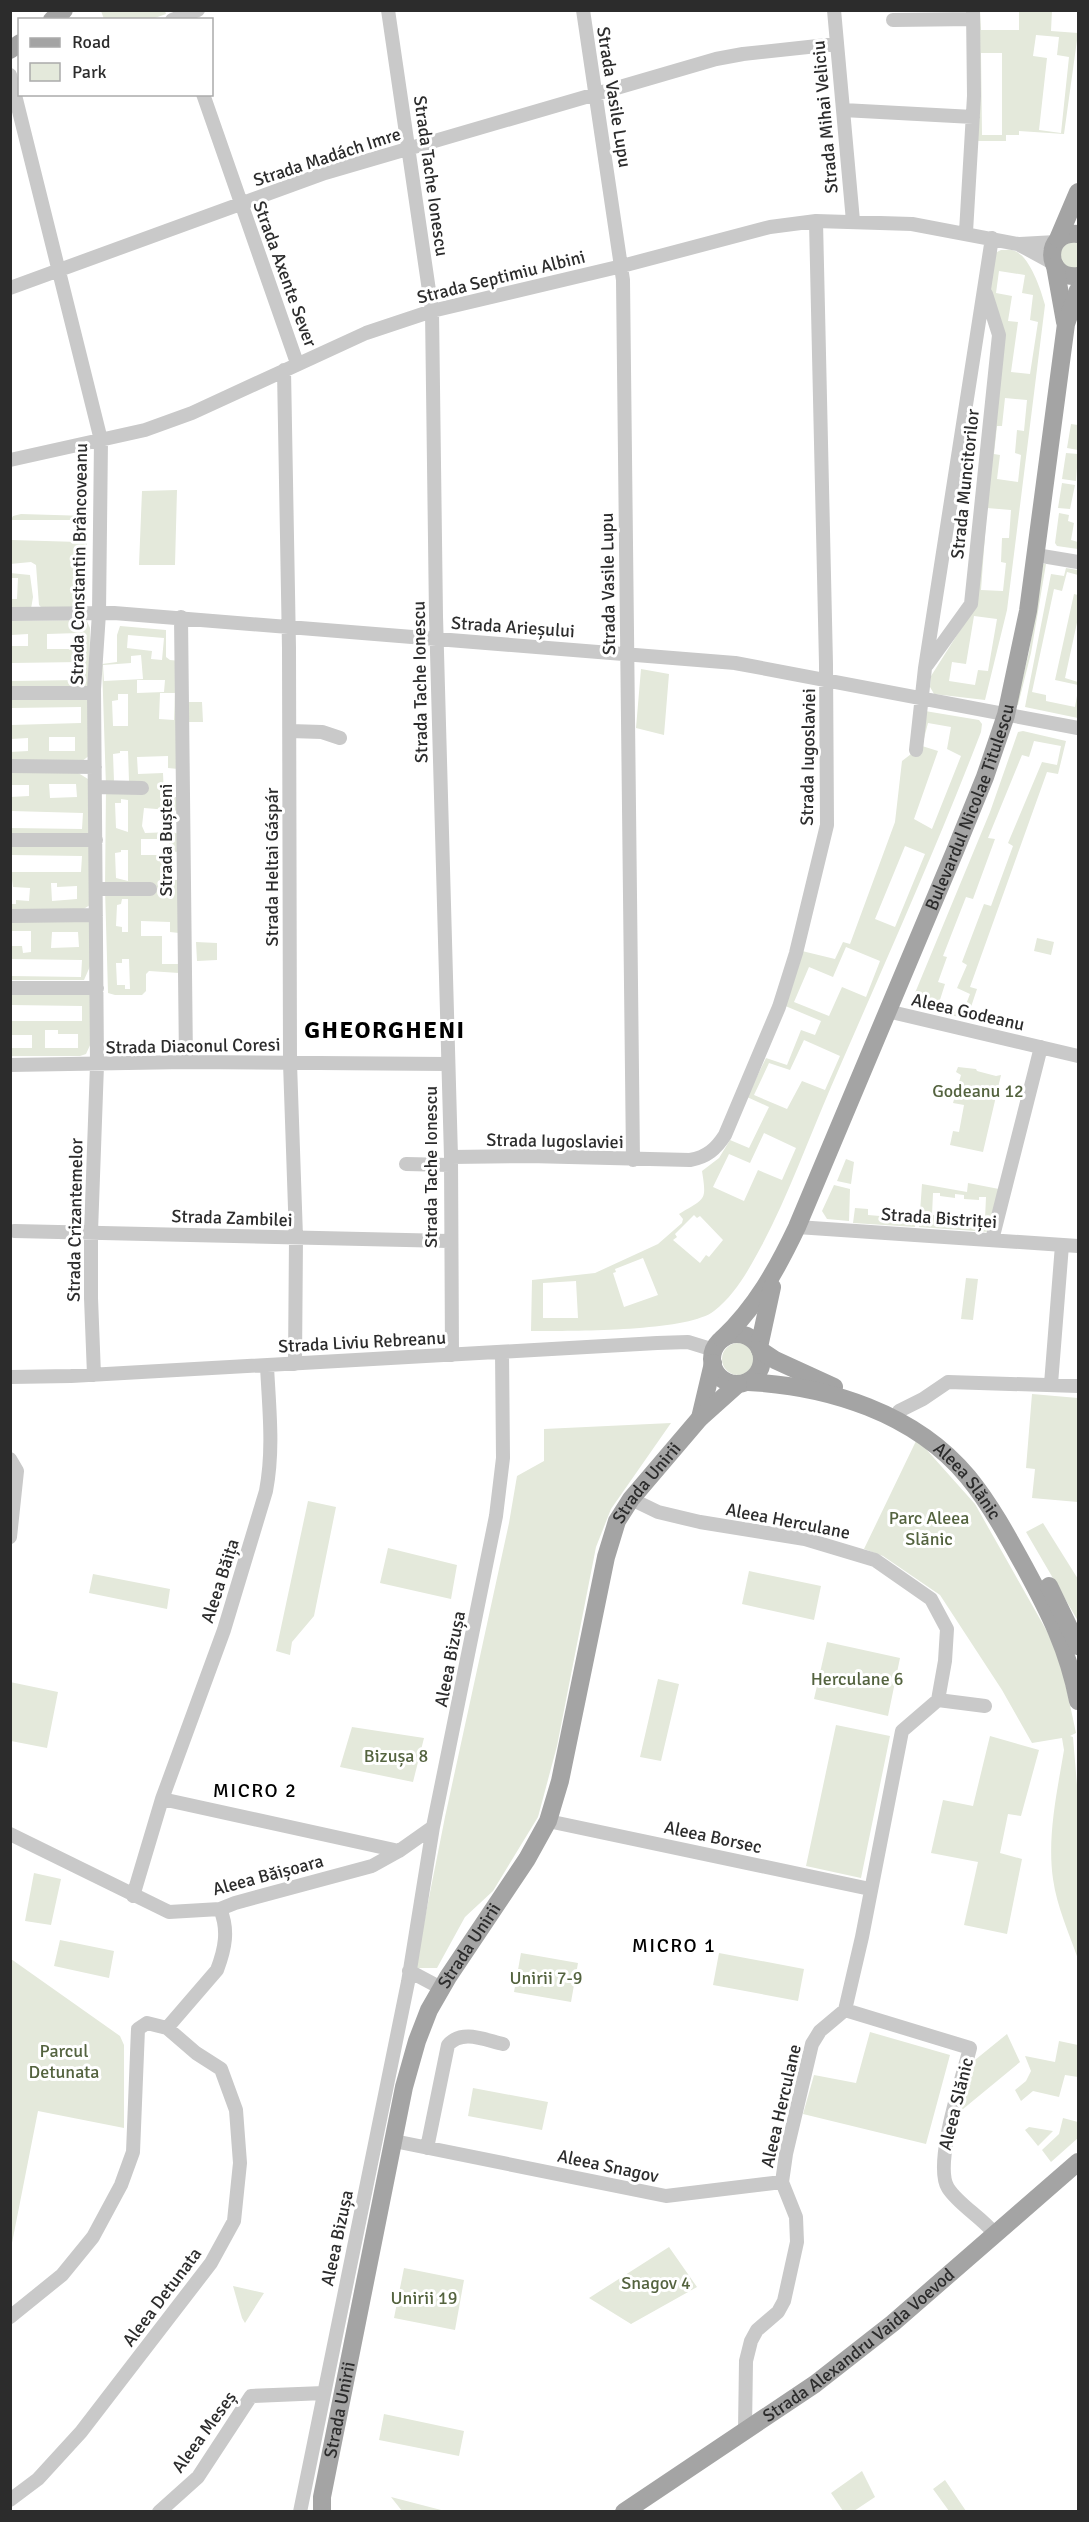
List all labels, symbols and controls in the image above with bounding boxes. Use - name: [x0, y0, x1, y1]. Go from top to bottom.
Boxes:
- legend: [18, 18, 213, 96]
- street label: Strada Vasile Lupu: [592, 25, 636, 169]
- text: Road: [72, 31, 111, 53]
- street label: Strada Mihai Veliciu: [807, 40, 843, 194]
- text: Park: [72, 61, 107, 83]
- street label: Strada Tache Ionescu: [409, 94, 453, 258]
- street label: Strada Madách Imre: [250, 123, 404, 191]
- street label: Strada Axente Sever: [248, 198, 322, 350]
- street label: Strada Septimiu Albini: [415, 245, 587, 309]
- street label: Strada Muncitorilor: [946, 408, 984, 560]
- street label: Strada Constantin Brâncoveanu: [66, 443, 92, 685]
- street label: Strada Vasile Lupu: [596, 513, 620, 655]
- street label: Strada Tache Ionescu: [408, 601, 432, 763]
- street label: Strada Arieșului: [451, 612, 575, 642]
- street label: Strada Iugoslaviei: [796, 688, 820, 826]
- street label: Bulevardul Nicolae Titulescu: [920, 702, 1019, 914]
- street label: Strada Bușteni: [155, 784, 177, 896]
- street label: Strada Heltai Gáspár: [261, 787, 283, 946]
- street label: Aleea Godeanu: [909, 988, 1027, 1036]
- district label: GHEORGHENI: [304, 1015, 466, 1045]
- street label: Strada Diaconul Coresi: [105, 1033, 281, 1059]
- park label: Godeanu 12: [932, 1080, 1024, 1102]
- street label: Strada Tache Ionescu: [420, 1086, 442, 1248]
- street label: Strada Iugoslaviei: [486, 1129, 624, 1153]
- street label: Strada Crizantemelor: [63, 1138, 87, 1302]
- street label: Strada Bistriței: [880, 1203, 998, 1233]
- street label: Strada Zambilei: [171, 1205, 293, 1231]
- street label: Strada Liviu Rebreanu: [278, 1327, 446, 1357]
- street label: Aleea Slănic: [929, 1437, 1006, 1524]
- street label: Strada Unirii: [607, 1438, 686, 1528]
- street label: Aleea Herculane: [724, 1498, 852, 1544]
- park label: Parc Aleea Slănic: [889, 1507, 969, 1550]
- street label: Aleea Băița: [196, 1536, 244, 1626]
- street label: Aleea Bizușa: [430, 1609, 470, 1709]
- park label: Herculane 6: [811, 1668, 903, 1690]
- park label: Bizușa 8: [364, 1745, 428, 1767]
- district label: MICRO 2: [213, 1778, 297, 1803]
- street label: Aleea Borsec: [662, 1816, 764, 1858]
- street label: Aleea Băișoara: [210, 1850, 326, 1900]
- street label: Strada Unirii: [433, 1899, 505, 1992]
- district label: MICRO 1: [632, 1933, 716, 1958]
- park label: Unirii 7-9: [509, 1967, 583, 1989]
- park label: Parcul Detunata: [29, 2040, 100, 2083]
- street label: Aleea Herculane: [756, 2042, 806, 2170]
- street label: Aleea Slănic: [934, 2055, 978, 2153]
- street label: Aleea Snagov: [555, 2145, 661, 2188]
- street label: Aleea Bizușa: [316, 2188, 358, 2288]
- street label: Aleea Detunata: [118, 2243, 206, 2351]
- street label: Strada Alexandru Vaida Voevod: [758, 2264, 959, 2427]
- park label: Snagov 4: [621, 2272, 691, 2294]
- park label: Unirii 19: [391, 2287, 457, 2309]
- street label: Strada Unirii: [319, 2360, 360, 2460]
- street label: Aleea Meseș: [167, 2387, 241, 2477]

